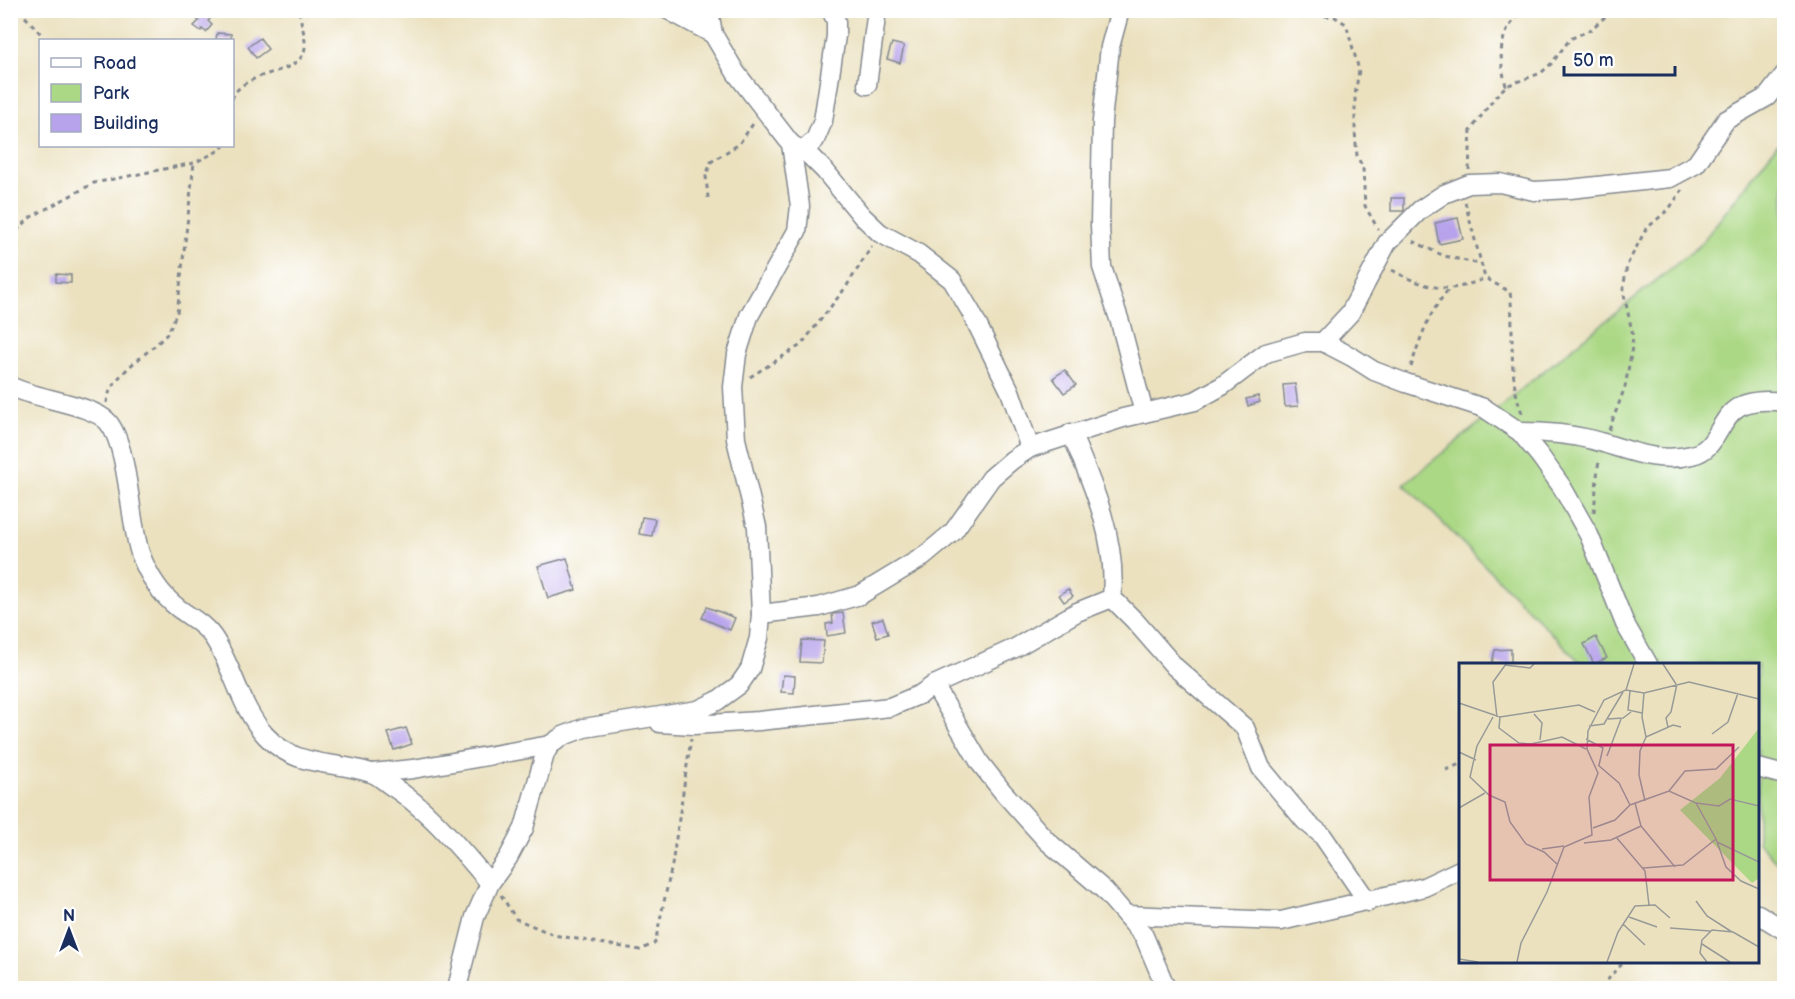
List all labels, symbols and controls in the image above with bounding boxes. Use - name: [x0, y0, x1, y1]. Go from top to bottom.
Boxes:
- legend: [39, 39, 234, 147]
- scale bar: [1564, 39, 1675, 77]
- text: 50 m: [1573, 50, 1614, 71]
- text: Road: [93, 53, 137, 74]
- text: Park: [93, 83, 129, 104]
- text: Building: [93, 113, 159, 134]
- inset map: [1459, 663, 1759, 963]
- north arrow: [39, 900, 99, 960]
- text: N: [63, 907, 75, 926]

